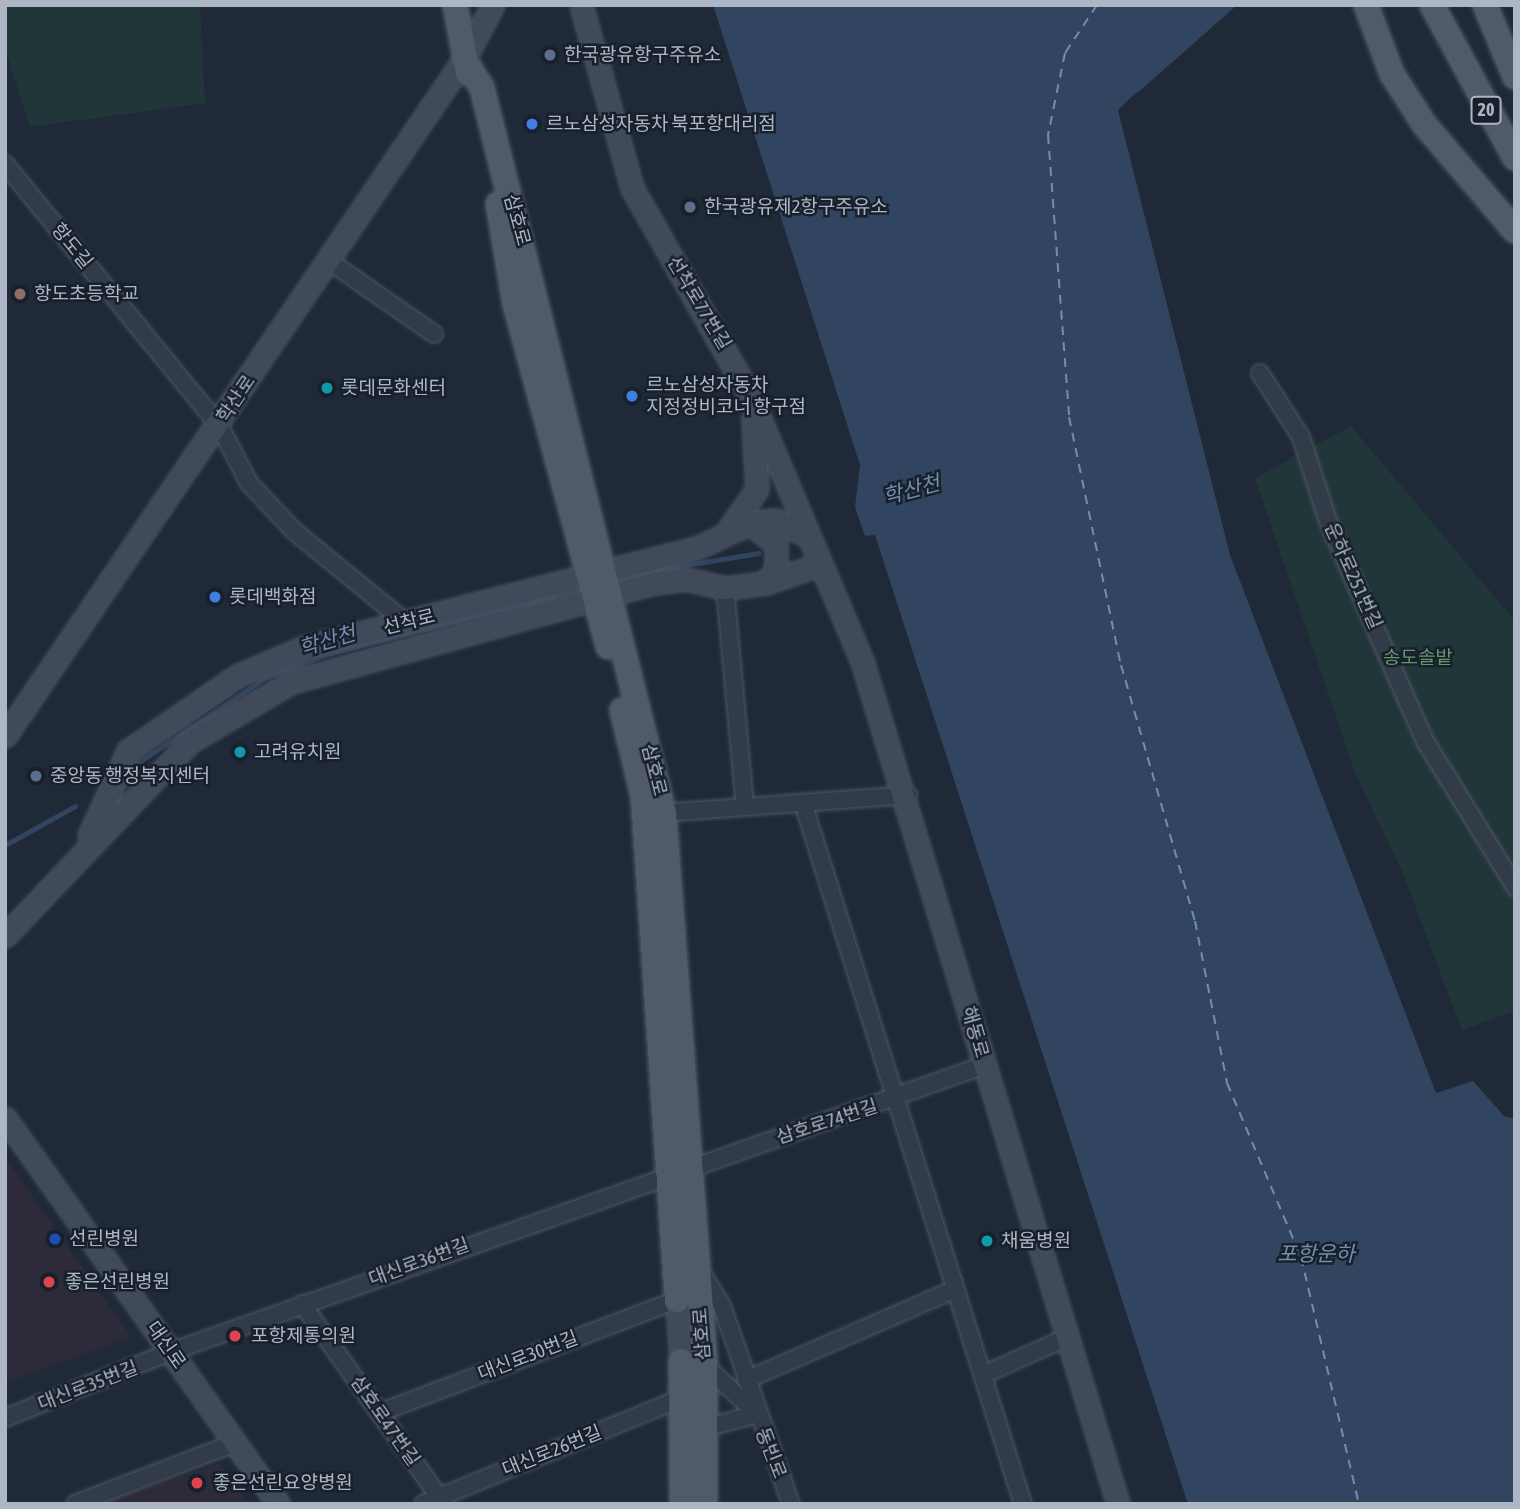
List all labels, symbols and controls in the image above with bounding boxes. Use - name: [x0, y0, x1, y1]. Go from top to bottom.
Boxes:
- place label: 한국광유항구주유소: [564, 44, 721, 66]
- marker: 한국광유항구주유소: [542, 47, 558, 63]
- road number: 20: [1470, 96, 1502, 124]
- place label: 르노삼성자동차 북포항대리점: [546, 113, 776, 135]
- marker: 르노삼성자동차 북포항대리점: [524, 116, 540, 132]
- street label: 삼호로: [499, 192, 535, 248]
- place label: 한국광유제2항구주유소: [704, 196, 888, 218]
- marker: 한국광유제2항구주유소: [682, 199, 698, 215]
- street label: 항도길: [47, 218, 97, 274]
- street label: 선착로77번길: [662, 252, 736, 354]
- place label: 항도초등학교: [34, 283, 139, 305]
- marker: 항도초등학교: [12, 286, 28, 302]
- street label: 학산로: [212, 371, 260, 427]
- place label: 르노삼성자동차 지정정비코너 항구점: [646, 374, 806, 418]
- place label: 롯데문화센터: [341, 377, 446, 399]
- marker: 롯데문화센터: [319, 380, 335, 396]
- marker: 르노삼성자동차 지정정비코너 항구점: [624, 388, 640, 404]
- water label: 학산천: [880, 469, 942, 509]
- street label: 운하로251번길: [1319, 519, 1387, 633]
- place label: 롯데백화점: [229, 586, 316, 608]
- marker: 롯데백화점: [207, 589, 223, 605]
- street label: 선착로: [381, 605, 437, 639]
- water label: 학산천: [296, 619, 358, 661]
- park label: 송도솔밭: [1383, 647, 1453, 669]
- place label: 고려유치원: [254, 741, 341, 763]
- street label: 삼호로: [637, 742, 671, 798]
- marker: 고려유치원: [232, 744, 248, 760]
- place label: 중앙동 행정복지센터: [50, 765, 210, 787]
- marker: 중앙동 행정복지센터: [28, 768, 44, 784]
- street label: 해동로: [957, 1004, 993, 1060]
- street label: 삼호로74번길: [773, 1095, 881, 1149]
- place label: 선린병원: [69, 1228, 139, 1250]
- place label: 채움병원: [1001, 1230, 1071, 1252]
- marker: 선린병원: [47, 1231, 63, 1247]
- street label: 대신로36번길: [366, 1233, 472, 1291]
- marker: 채움병원: [979, 1233, 995, 1249]
- water label: 포항운하: [1277, 1240, 1355, 1266]
- place label: 좋은선린병원: [65, 1271, 170, 1293]
- marker: 좋은선린병원: [39, 1272, 59, 1292]
- street label: 삼호로: [689, 1307, 715, 1361]
- street label: 대신로: [142, 1317, 190, 1373]
- place label: 포항제통의원: [251, 1325, 356, 1347]
- marker: 포항제통의원: [225, 1326, 245, 1346]
- street label: 대신로30번길: [475, 1326, 581, 1386]
- street label: 대신로35번길: [35, 1356, 141, 1416]
- street label: 삼호로47번길: [345, 1371, 425, 1471]
- street label: 대신로26번길: [499, 1421, 605, 1481]
- street label: 동빈로: [751, 1424, 791, 1482]
- place label: 좋은선린요양병원: [213, 1472, 353, 1494]
- marker: 좋은선린요양병원: [187, 1473, 207, 1493]

